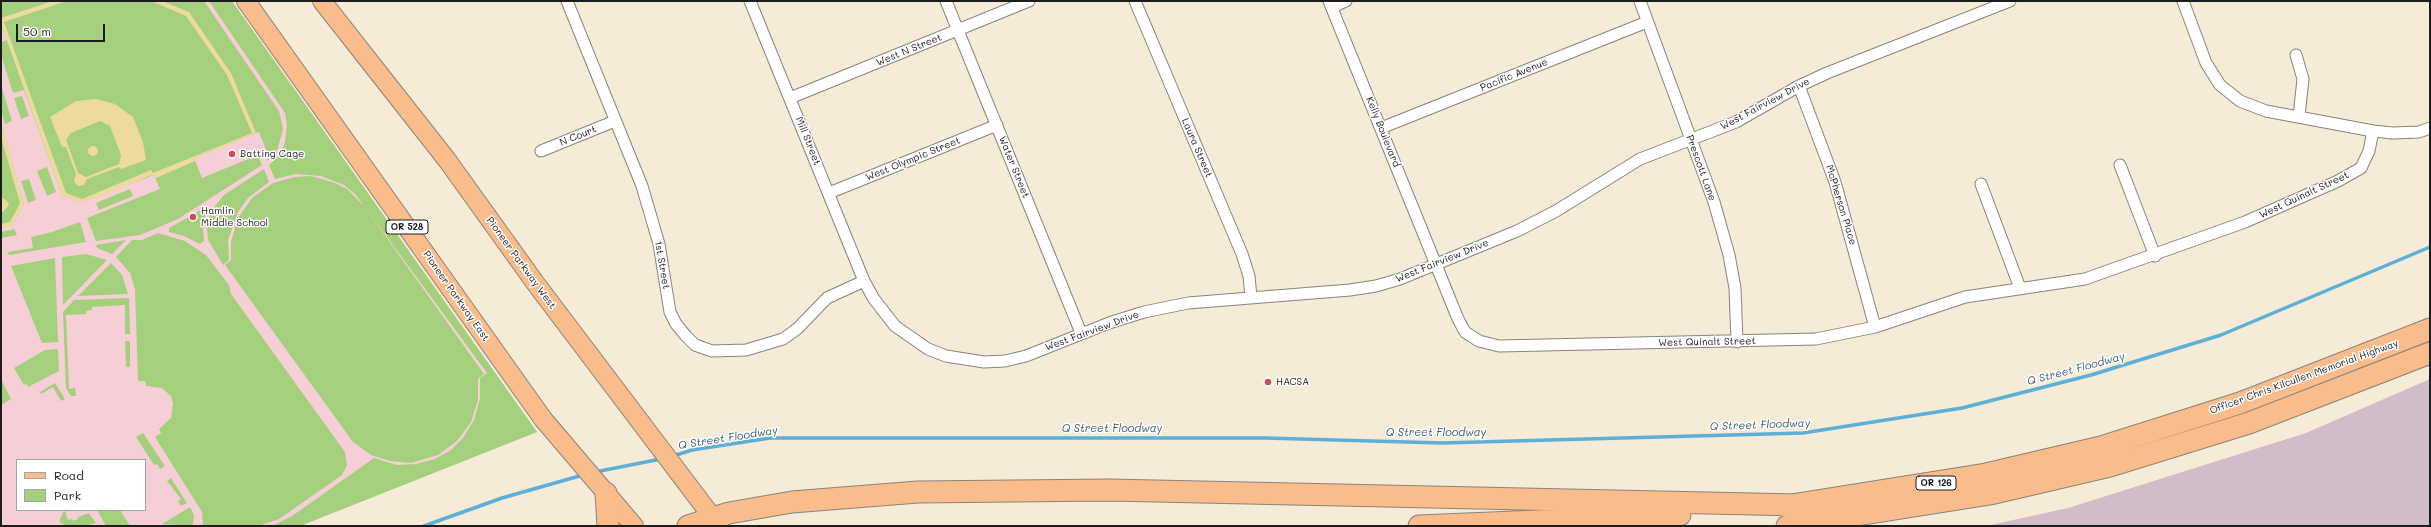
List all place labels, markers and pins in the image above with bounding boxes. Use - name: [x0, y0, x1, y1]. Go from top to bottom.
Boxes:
- place label: Batting Cage: [240, 148, 304, 160]
- marker: Batting Cage: [227, 149, 237, 159]
- place label: Hamlin Middle School: [201, 205, 268, 228]
- marker: Hamlin Middle School: [188, 212, 198, 222]
- place label: HACSA: [1276, 376, 1309, 388]
- marker: HACSA: [1263, 377, 1273, 387]

